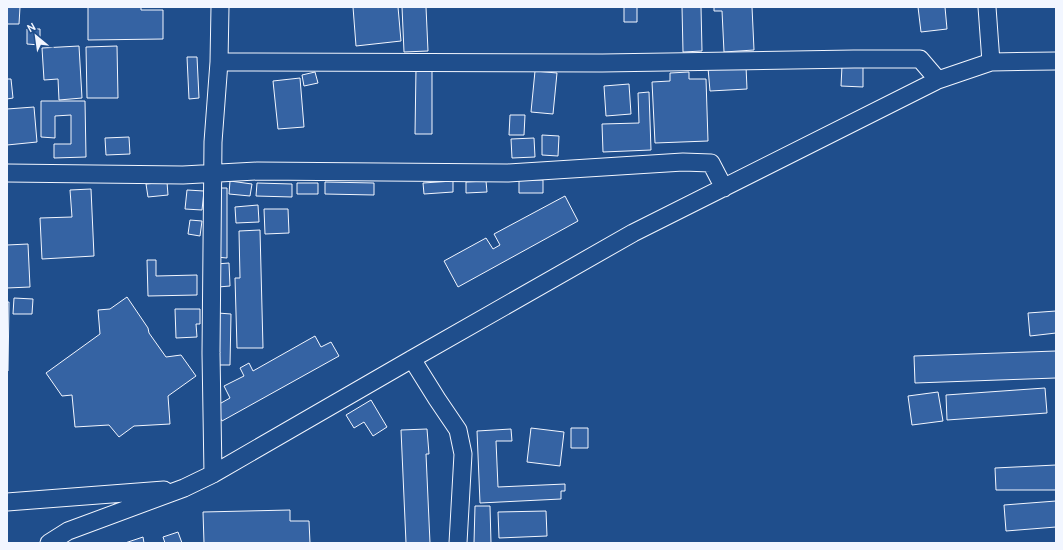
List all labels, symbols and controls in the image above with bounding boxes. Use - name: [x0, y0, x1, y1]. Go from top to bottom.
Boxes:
- north arrow: [16, 16, 56, 56]
- text: N: [25, 20, 38, 36]

